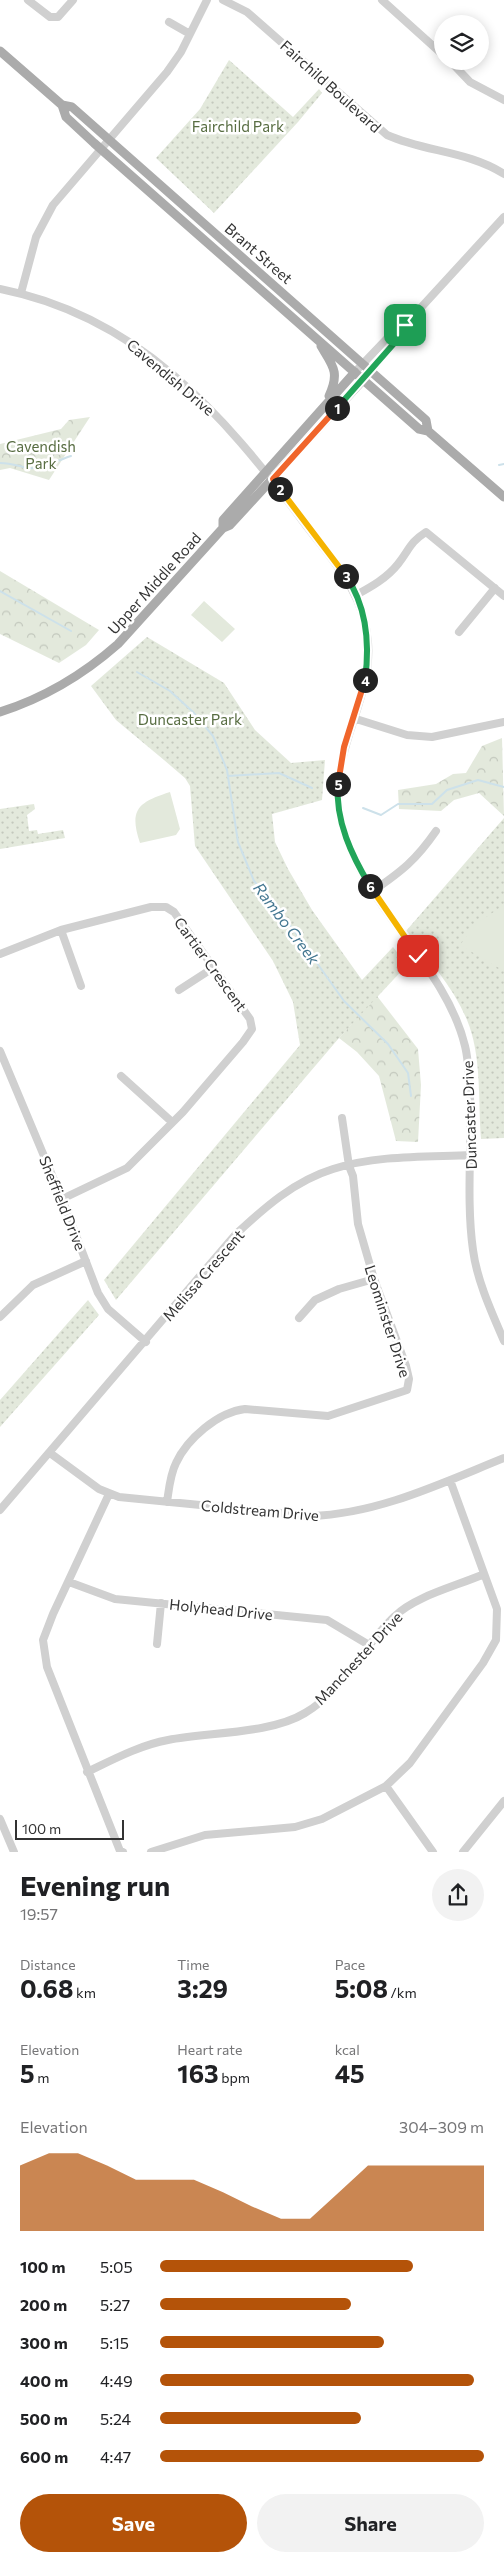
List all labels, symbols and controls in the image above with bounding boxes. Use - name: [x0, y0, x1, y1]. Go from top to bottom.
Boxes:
- map controls: [434, 15, 489, 70]
- button: layers: [434, 15, 489, 70]
- street label: Fairchild Boulevard: [277, 36, 385, 136]
- park label: Fairchild Park: [192, 117, 284, 135]
- street label: Brant Street: [222, 219, 296, 287]
- pin: [384, 304, 426, 346]
- icon: arrive: [391, 311, 419, 339]
- street label: Cavendish Drive: [123, 335, 219, 419]
- pin: 1: [324, 396, 350, 420]
- text: 1: [334, 400, 341, 417]
- park label: Cavendish Park: [6, 437, 76, 472]
- pin: 2: [268, 476, 292, 502]
- text: 2: [277, 481, 284, 498]
- street label: Upper Middle Road: [104, 528, 204, 638]
- pin: 3: [334, 564, 358, 588]
- text: 3: [342, 568, 351, 585]
- pin: 4: [352, 668, 378, 692]
- text: 4: [361, 672, 370, 689]
- park label: Duncaster Park: [138, 710, 242, 728]
- pin: 5: [326, 772, 350, 796]
- text: 5: [334, 776, 343, 793]
- pin: 6: [358, 874, 382, 898]
- water label: Rambo Creek: [250, 878, 324, 968]
- text: 6: [366, 878, 375, 895]
- street label: Cartier Crescent: [171, 914, 251, 1014]
- pin: [397, 935, 439, 977]
- icon: check: [404, 942, 432, 970]
- street label: Duncaster Drive: [458, 1060, 480, 1170]
- street label: Sheffield Drive: [36, 1153, 90, 1253]
- street label: Melissa Crescent: [158, 1226, 248, 1324]
- street label: Leominster Drive: [361, 1263, 415, 1379]
- street label: Coldstream Drive: [200, 1496, 320, 1524]
- street label: Holyhead Drive: [168, 1595, 274, 1623]
- street label: Manchester Drive: [310, 1608, 406, 1708]
- scale bar: [15, 1817, 124, 1840]
- text: 100 m: [22, 1820, 61, 1837]
- text: Evening run: [20, 1868, 170, 1902]
- button: share: [432, 1869, 484, 1921]
- text: 19:57: [20, 1904, 58, 1923]
- text: Distance: [20, 1956, 76, 1973]
- text: Time: [177, 1956, 210, 1973]
- text: Pace: [335, 1956, 365, 1973]
- text: 0.68: [20, 1973, 73, 2003]
- text: 3:29: [177, 1973, 228, 2003]
- text: 5:08: [335, 1973, 388, 2003]
- text: km: [73, 1984, 96, 2001]
- text: /km: [388, 1984, 417, 2001]
- text: Elevation: [20, 2041, 79, 2058]
- text: Heart rate: [177, 2041, 242, 2058]
- text: kcal: [335, 2041, 360, 2058]
- text: 5: [20, 2058, 35, 2088]
- text: 163: [177, 2058, 218, 2088]
- text: 45: [335, 2058, 365, 2088]
- text: m: [35, 2069, 49, 2086]
- text: bpm: [218, 2069, 250, 2086]
- text: Elevation: [20, 2117, 88, 2136]
- text: 304–309 m: [399, 2117, 484, 2136]
- text: 100 m: [20, 2257, 66, 2276]
- text: 5:05: [100, 2257, 133, 2276]
- text: 200 m: [20, 2295, 67, 2314]
- text: 5:27: [100, 2295, 130, 2314]
- text: 300 m: [20, 2333, 68, 2352]
- text: 5:15: [100, 2333, 129, 2352]
- text: 400 m: [20, 2371, 68, 2390]
- text: 4:49: [100, 2371, 133, 2390]
- text: 500 m: [20, 2409, 68, 2428]
- text: 5:24: [100, 2409, 131, 2428]
- text: 600 m: [20, 2447, 68, 2466]
- text: 4:47: [100, 2447, 131, 2466]
- button: Save: [20, 2494, 247, 2552]
- button: Share: [257, 2494, 484, 2552]

